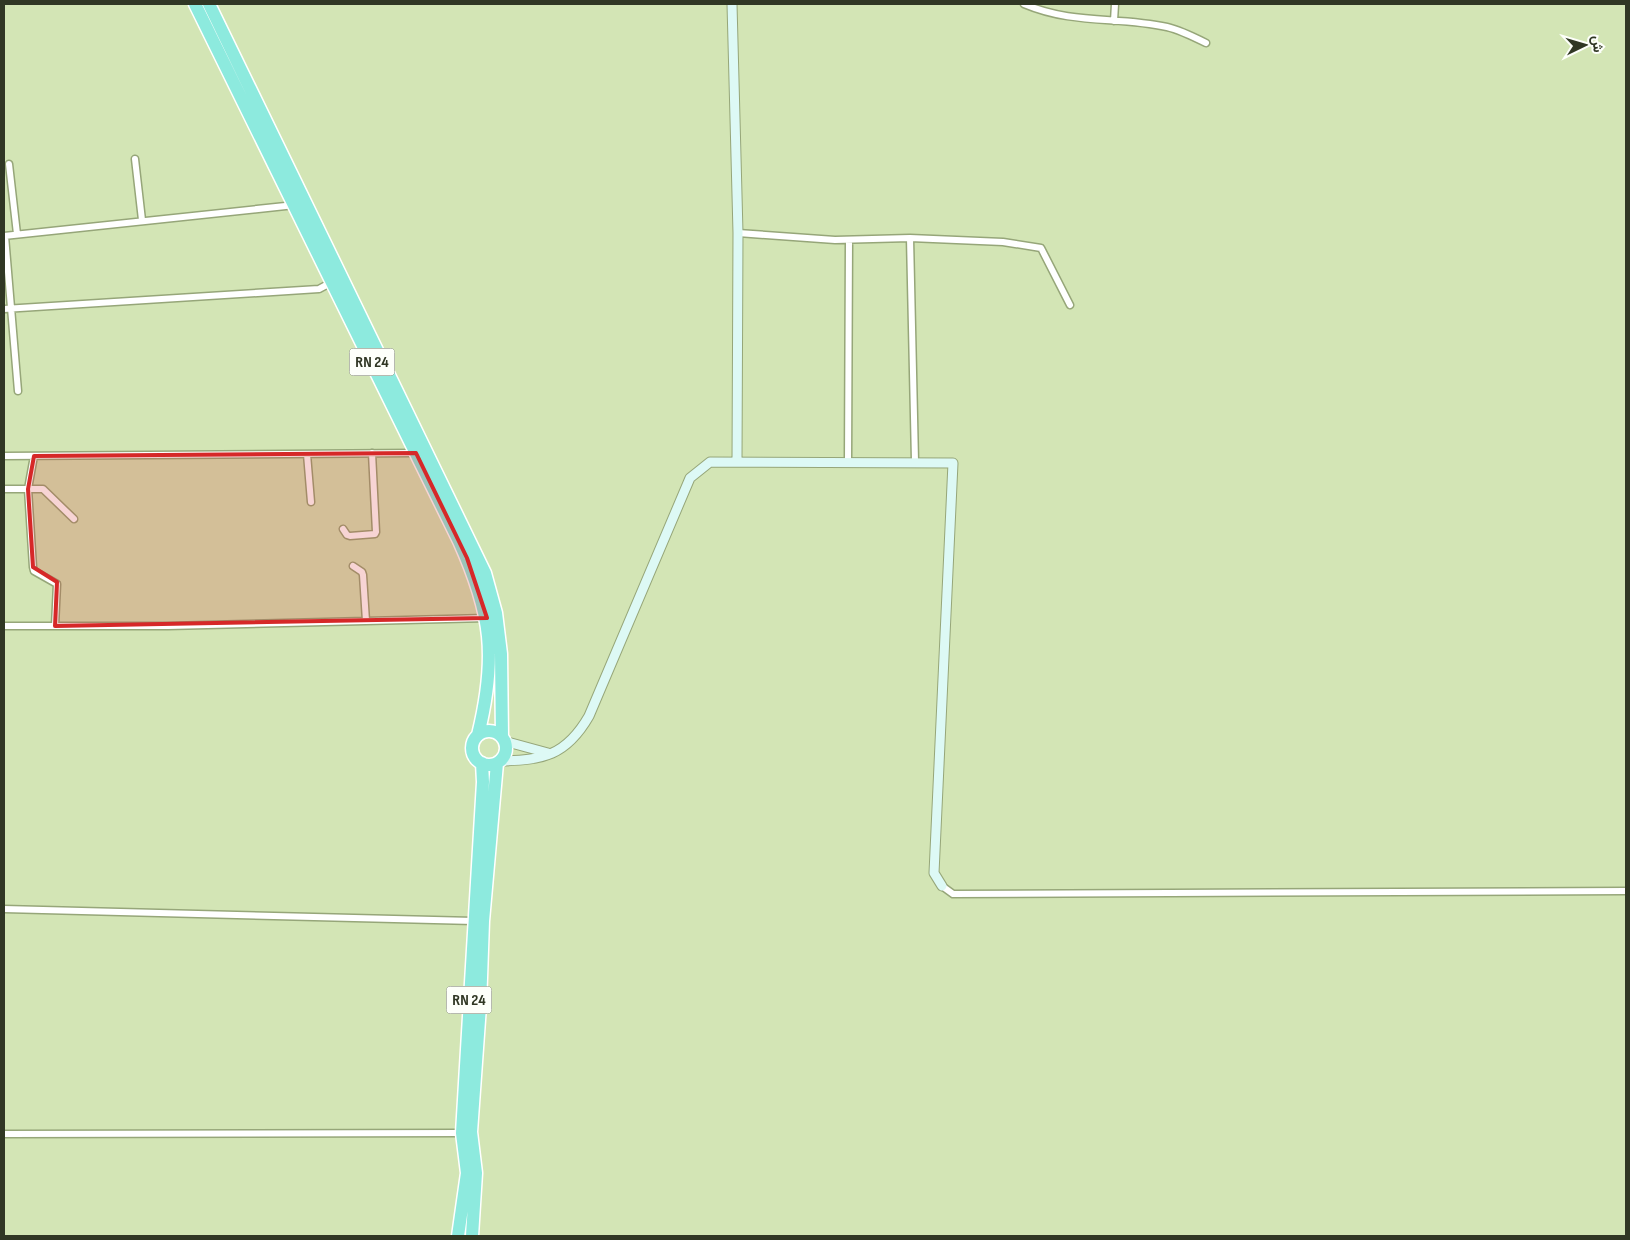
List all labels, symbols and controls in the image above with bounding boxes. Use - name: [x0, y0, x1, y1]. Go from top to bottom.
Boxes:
- north arrow: [1560, 20, 1610, 70]
- text: ش: [1588, 35, 1607, 53]
- road number: RN 24: [350, 348, 394, 376]
- road number: RN 24: [446, 986, 492, 1014]

